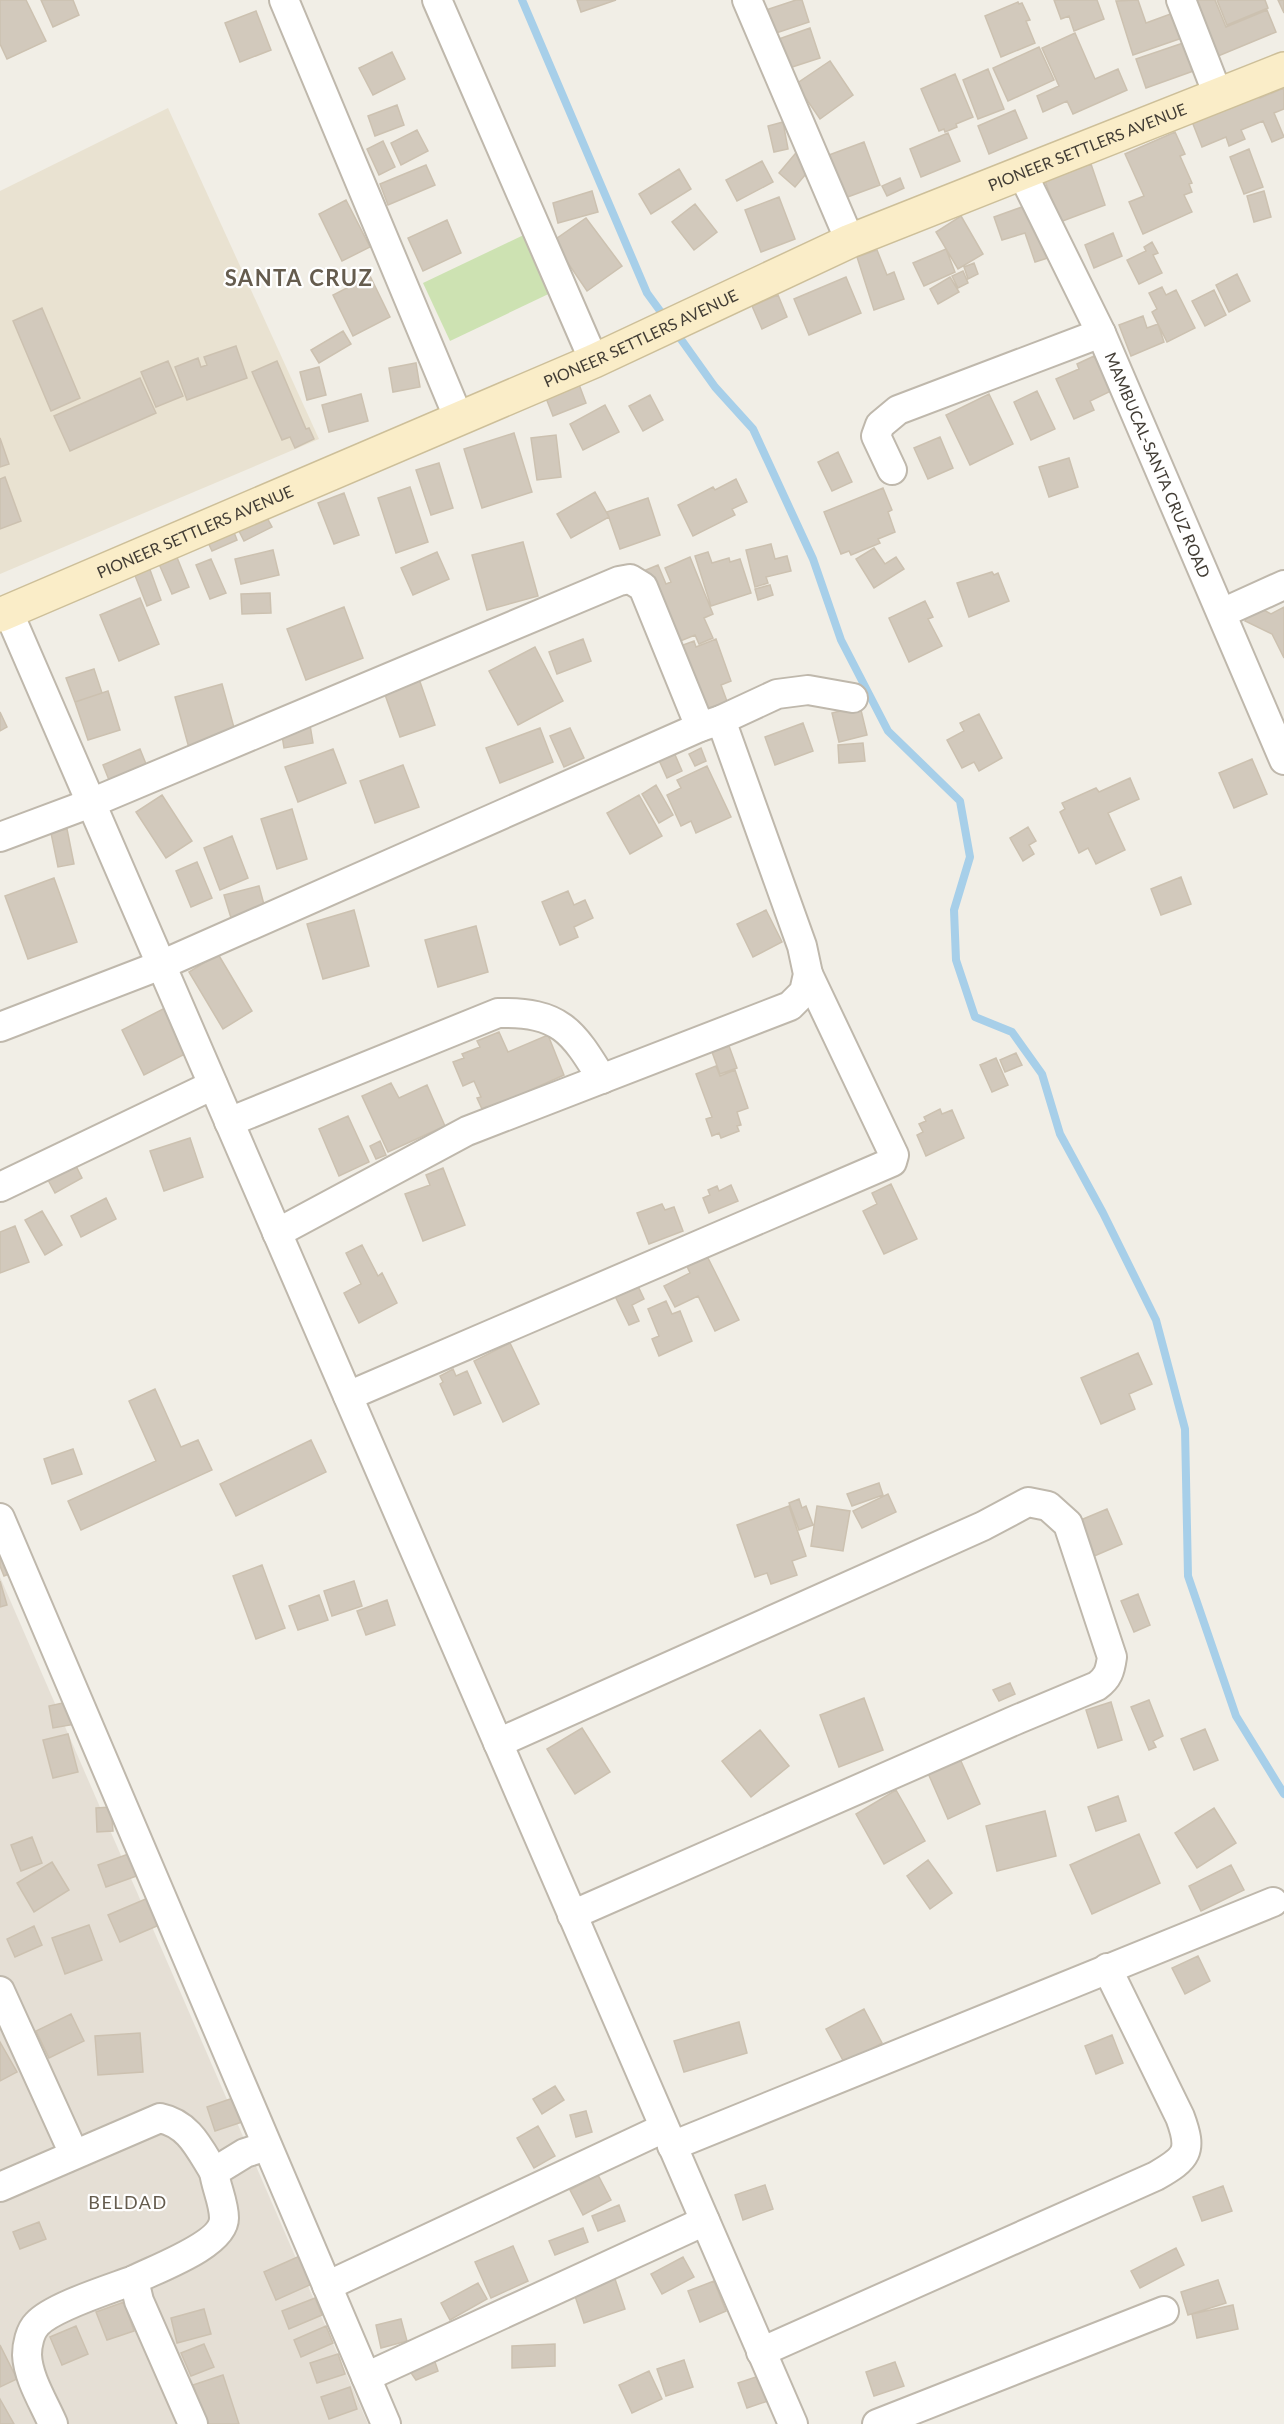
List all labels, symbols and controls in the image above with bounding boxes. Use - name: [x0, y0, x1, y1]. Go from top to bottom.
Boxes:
- street label: PIONEER SETTLERS AVENUE: [985, 99, 1189, 194]
- district label: SANTA CRUZ: [225, 264, 373, 291]
- street label: PIONEER SETTLERS AVENUE: [541, 285, 741, 390]
- street label: MAMBUCAL-SANTA CRUZ ROAD: [1101, 349, 1215, 580]
- street label: PIONEER SETTLERS AVENUE: [94, 481, 296, 582]
- district label: BELDAD: [88, 2191, 168, 2213]

